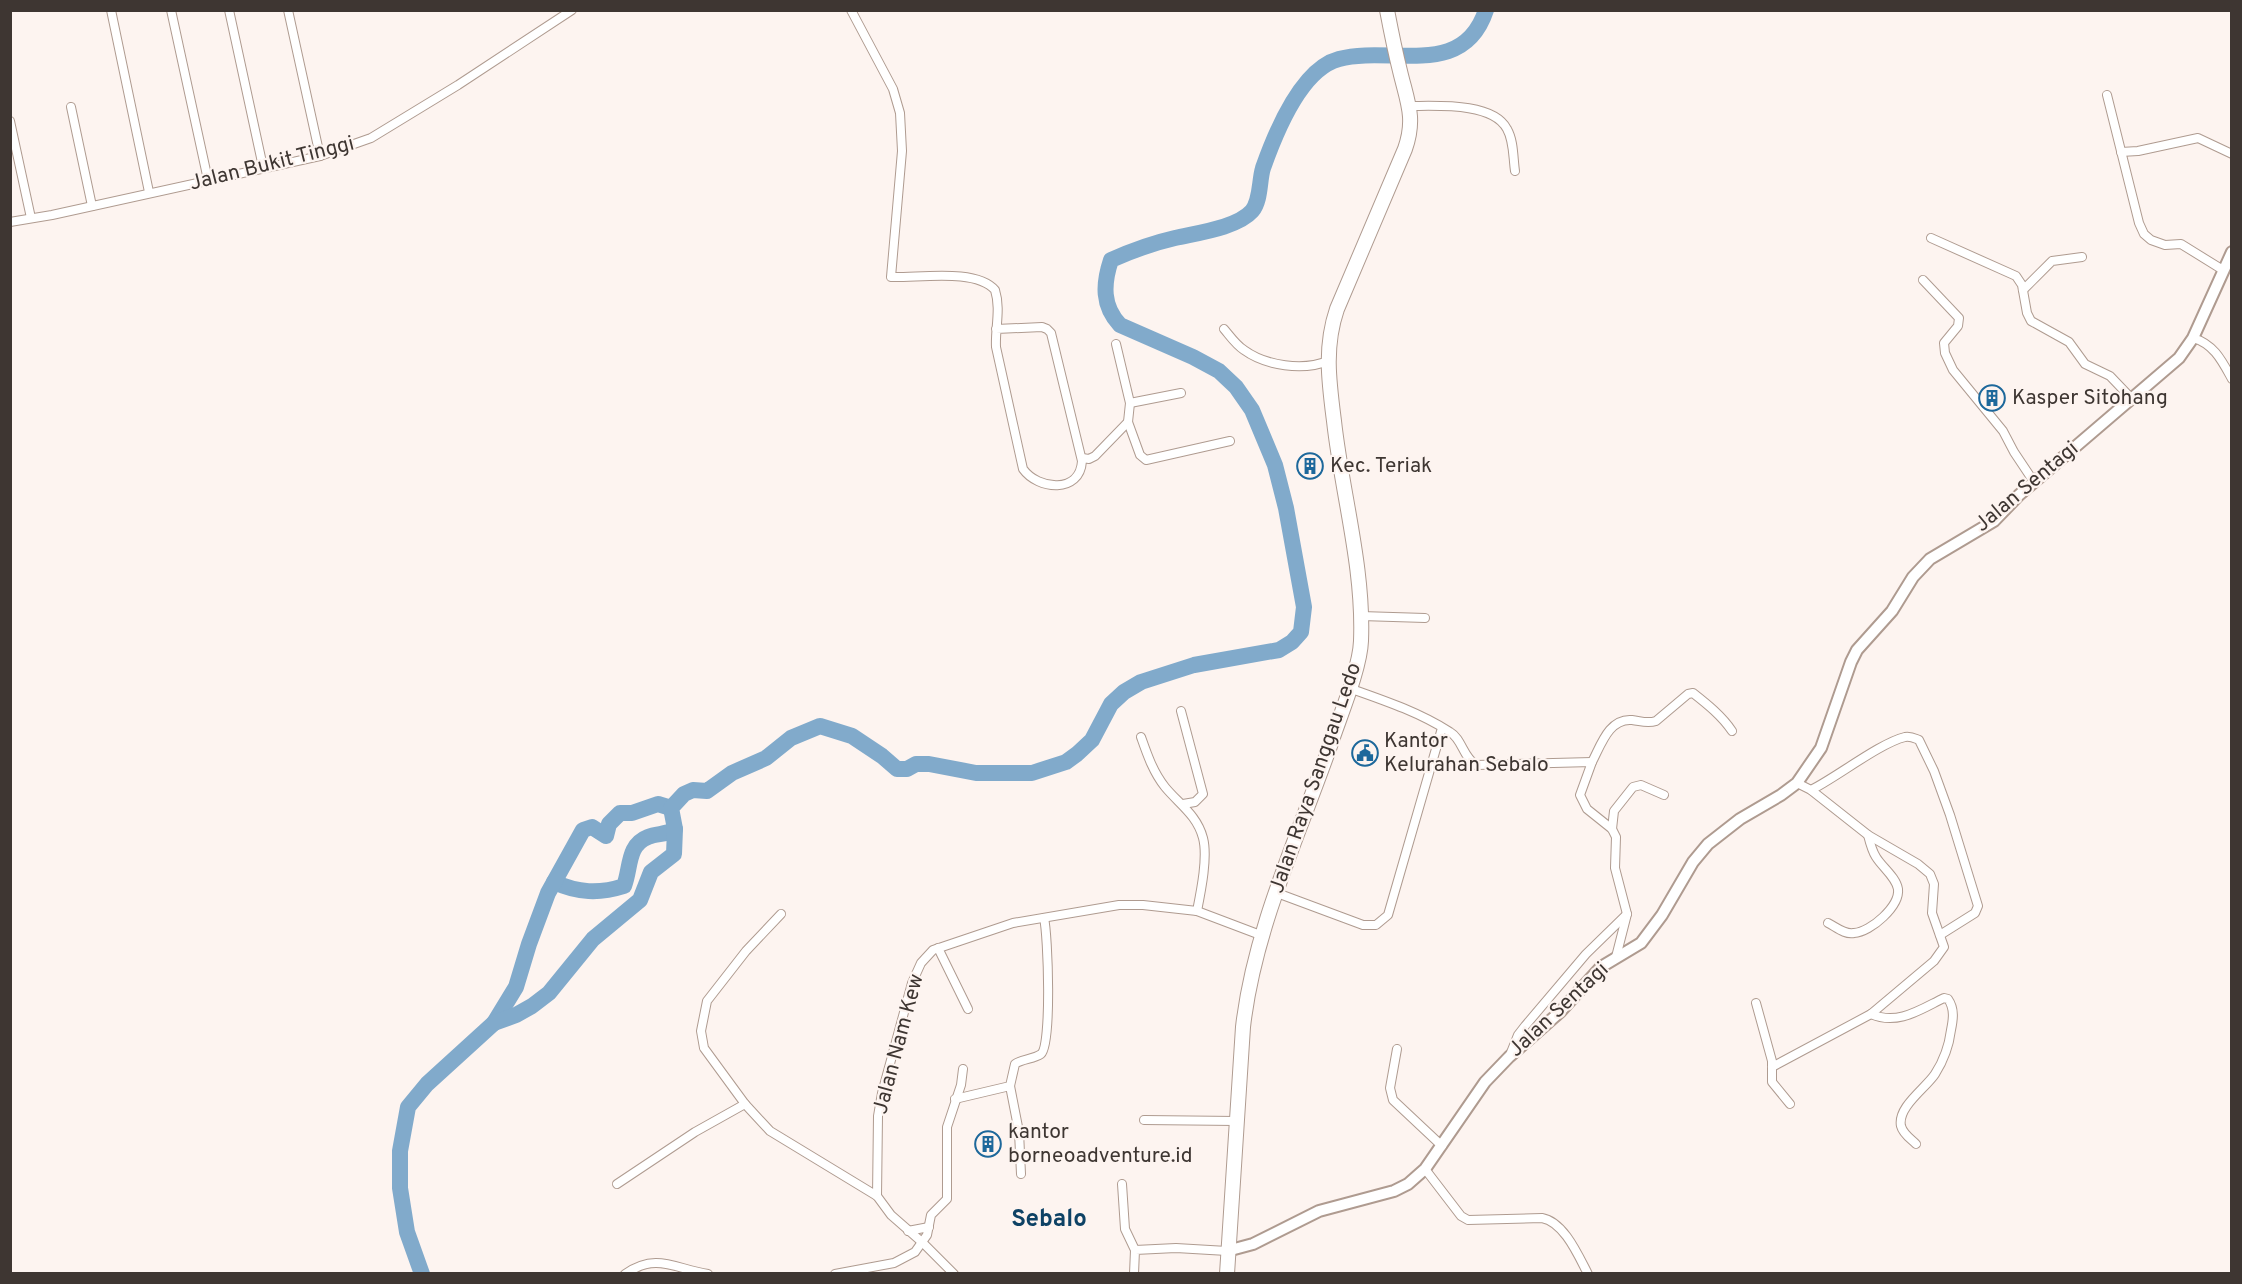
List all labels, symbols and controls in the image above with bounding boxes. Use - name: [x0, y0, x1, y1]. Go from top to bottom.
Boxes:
- street label: Jalan Bukit Tinggi: [187, 130, 357, 198]
- building icon: Kasper Sitohang: [1977, 383, 2007, 413]
- place label: Kasper Sitohang: [2012, 385, 2168, 412]
- street label: Jalan Sentagi: [1969, 436, 2085, 538]
- building icon: Kec. Teriak: [1295, 451, 1325, 481]
- place label: Kec. Teriak: [1330, 453, 1432, 480]
- street label: Jalan Raya Sanggau Ledo: [1264, 659, 1368, 897]
- place label: Kantor Kelurahan Sebalo: [1384, 728, 1549, 779]
- public building icon: Kantor Kelurahan Sebalo: [1350, 738, 1380, 768]
- street label: Jalan Sentagi: [1503, 957, 1615, 1063]
- street label: Jalan Nam Kew: [867, 971, 931, 1117]
- place label: kantor borneoadventure.id: [1008, 1119, 1193, 1170]
- building icon: kantor borneoadventure.id: [973, 1129, 1003, 1159]
- district label: Sebalo: [1011, 1205, 1087, 1235]

